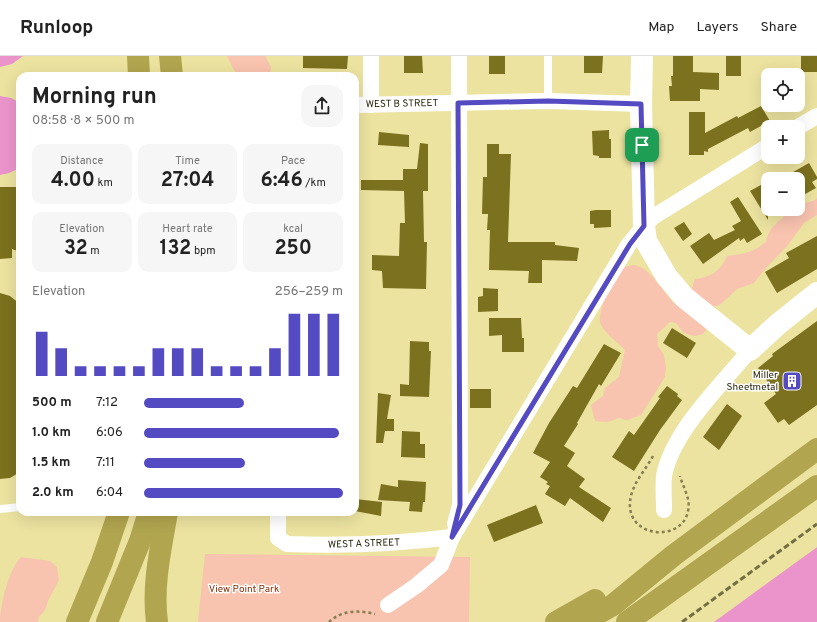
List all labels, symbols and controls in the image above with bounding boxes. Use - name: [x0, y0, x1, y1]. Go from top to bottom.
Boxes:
- text: Runloop: [20, 16, 93, 40]
- text: Map: [648, 19, 674, 36]
- text: Layers: [696, 19, 738, 36]
- text: Share: [760, 19, 797, 36]
- map controls: [761, 68, 805, 216]
- button: locate: [761, 68, 805, 112]
- text: Morning run: [32, 84, 157, 111]
- button: share: [301, 85, 343, 127]
- street label: WEST B STREET: [366, 97, 439, 111]
- text: 08:58 · 8 × 500 m: [32, 113, 134, 129]
- button: +: [761, 120, 805, 164]
- pin: [625, 128, 659, 162]
- icon: arrive: [631, 134, 653, 156]
- text: Distance: [60, 154, 103, 168]
- text: Time: [175, 154, 200, 168]
- text: Pace: [281, 154, 305, 168]
- text: 4.00: [51, 168, 95, 194]
- text: 27:04: [161, 168, 214, 194]
- text: 6:46: [260, 168, 303, 194]
- button: −: [761, 172, 805, 216]
- text: km: [95, 176, 113, 190]
- text: /km: [303, 176, 326, 190]
- text: Elevation: [59, 222, 104, 236]
- text: Heart rate: [162, 222, 213, 236]
- text: kcal: [283, 222, 303, 236]
- text: 32: [64, 236, 88, 262]
- text: 132: [159, 236, 191, 262]
- text: 250: [274, 236, 312, 262]
- text: m: [88, 244, 100, 258]
- text: bpm: [191, 244, 216, 258]
- text: Elevation: [32, 284, 85, 300]
- text: 256–259 m: [275, 284, 343, 300]
- place label: Miller Sheetmetal: [727, 369, 778, 394]
- building icon: Miller Sheetmetal: [781, 370, 803, 392]
- text: 500 m: [32, 395, 72, 411]
- text: 7:12: [96, 395, 118, 411]
- text: 1.0 km: [32, 425, 71, 441]
- text: 6:06: [96, 425, 123, 441]
- text: 1.5 km: [32, 455, 70, 471]
- text: 7:11: [96, 455, 115, 471]
- text: 2.0 km: [32, 485, 74, 501]
- text: 6:04: [96, 485, 123, 501]
- street label: WEST A STREET: [328, 536, 400, 552]
- park label: View Point Park: [209, 583, 279, 596]

